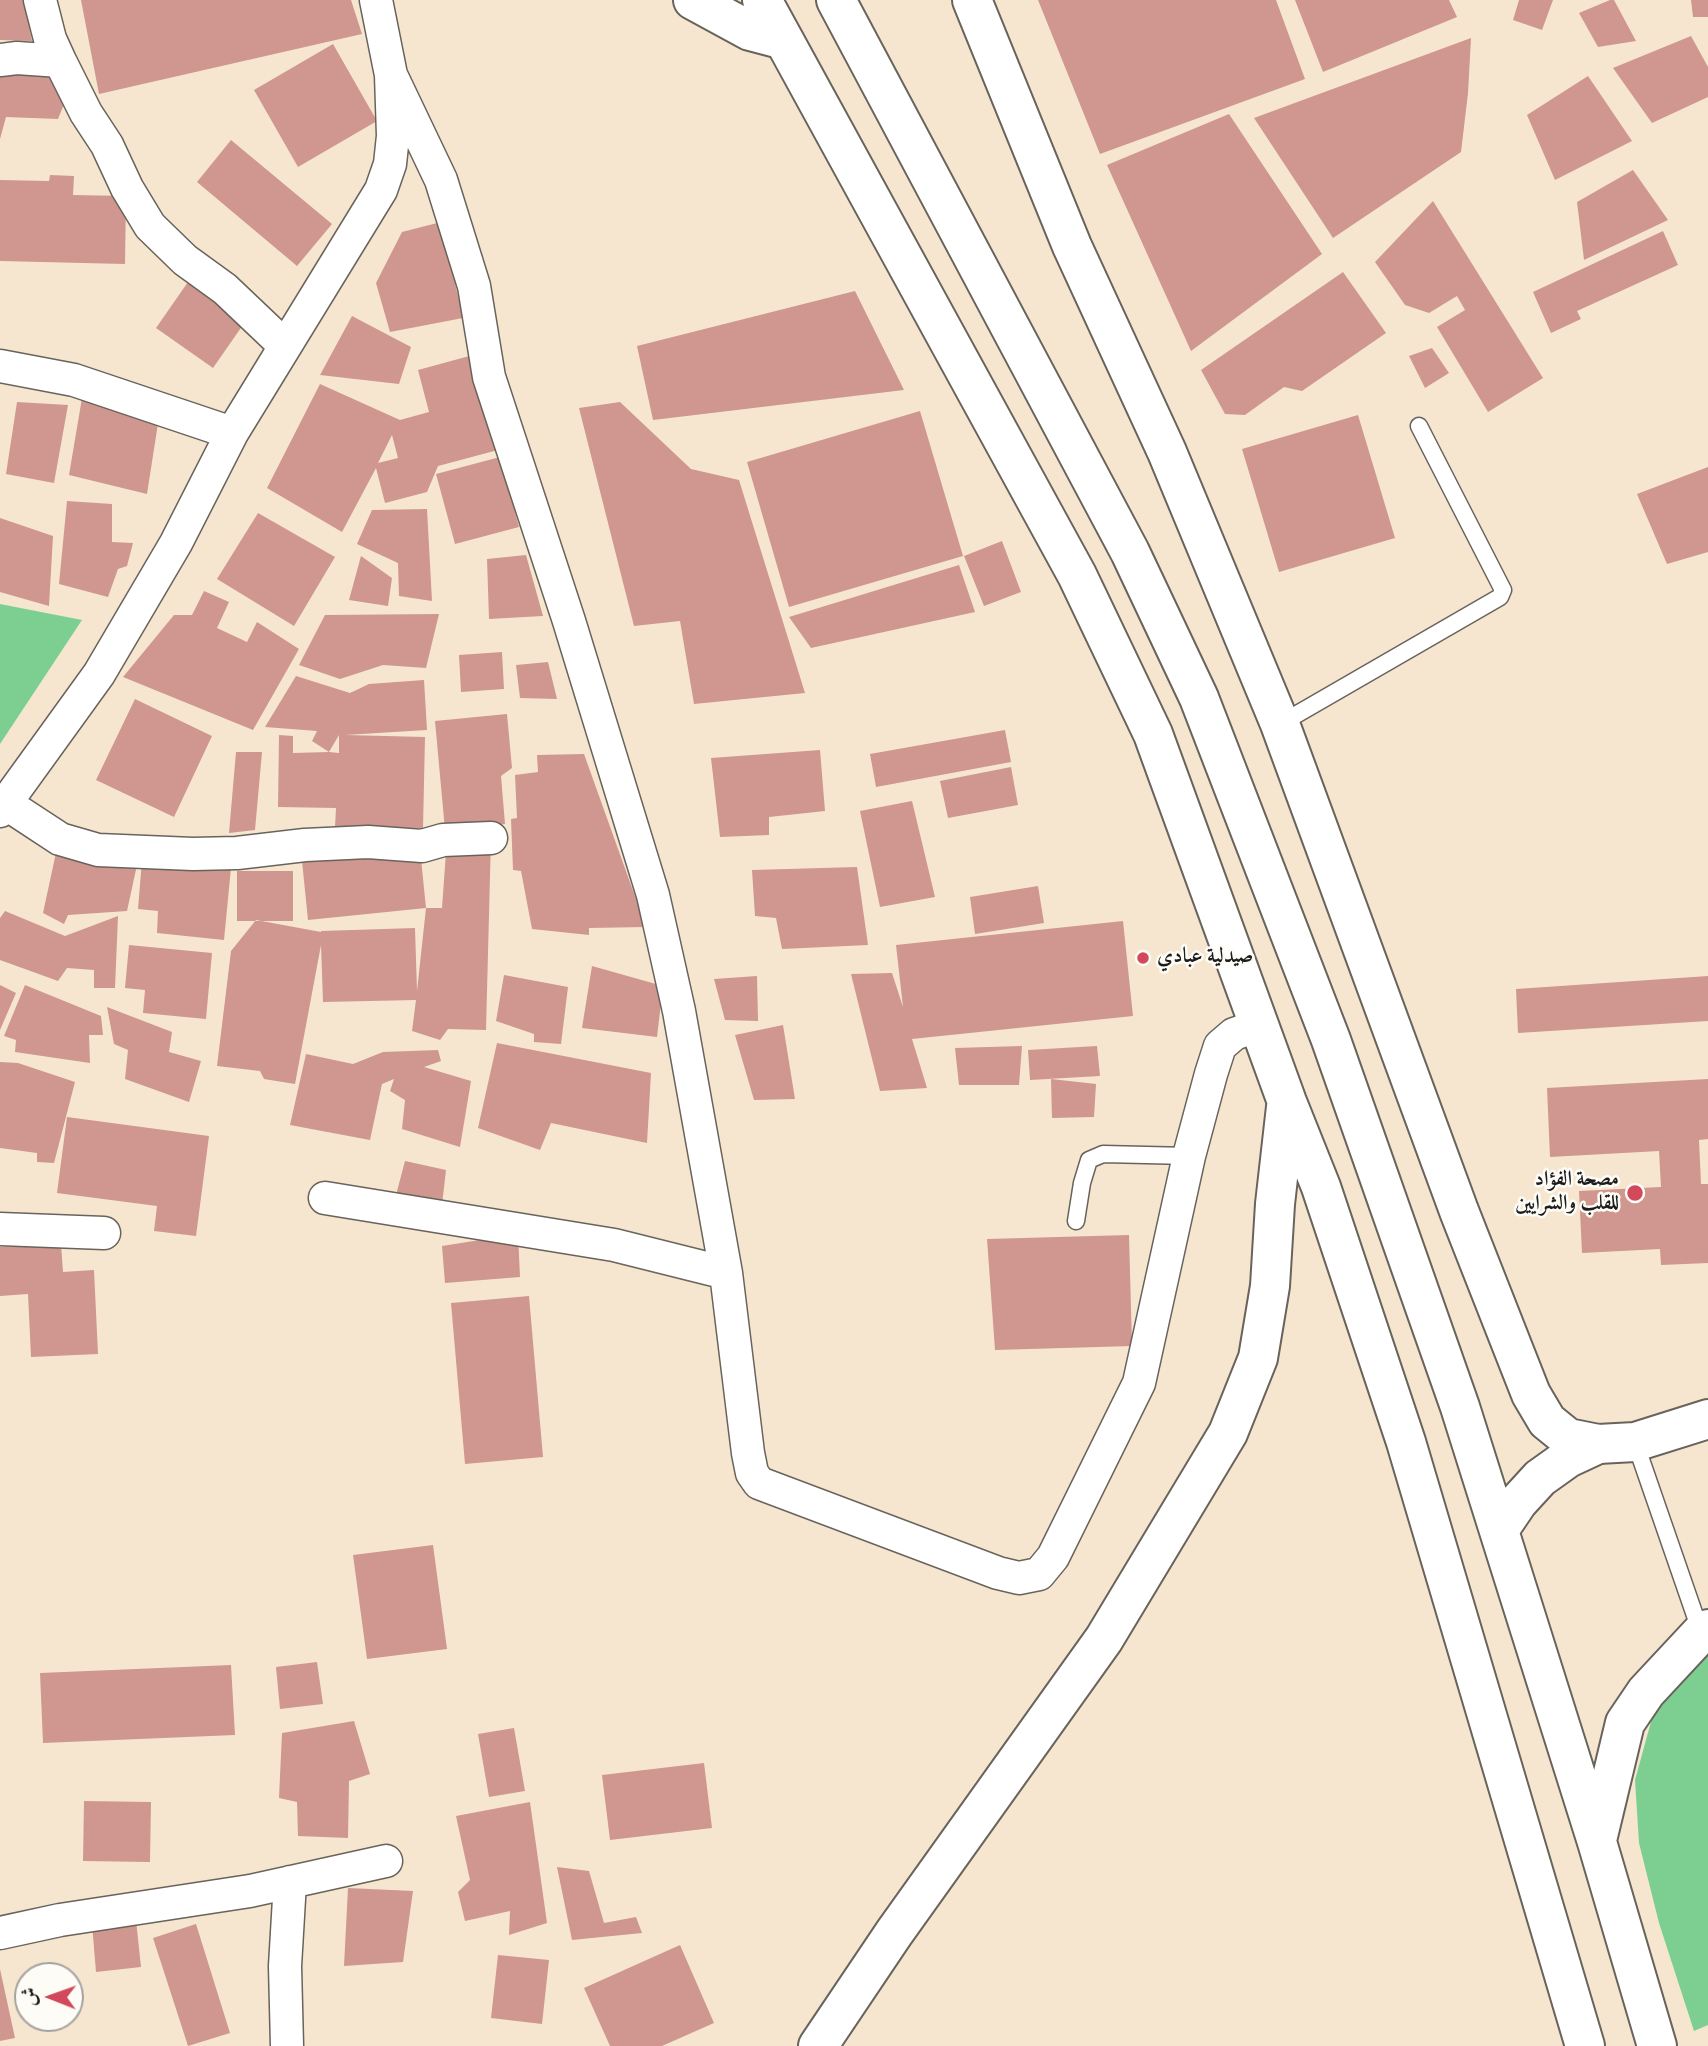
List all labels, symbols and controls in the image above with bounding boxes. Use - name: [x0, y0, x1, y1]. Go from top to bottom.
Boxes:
- place label: صيدلية عبادي: [1157, 945, 1253, 971]
- marker: صيدلية عبادي: [1135, 950, 1151, 966]
- place label: مصحة الفؤاد للقلب والشرايين: [1515, 1168, 1619, 1218]
- marker: مصحة الفؤاد للقلب والشرايين: [1625, 1183, 1645, 1203]
- north arrow: [14, 1962, 84, 2032]
- text: ش: [18, 1987, 41, 2006]

